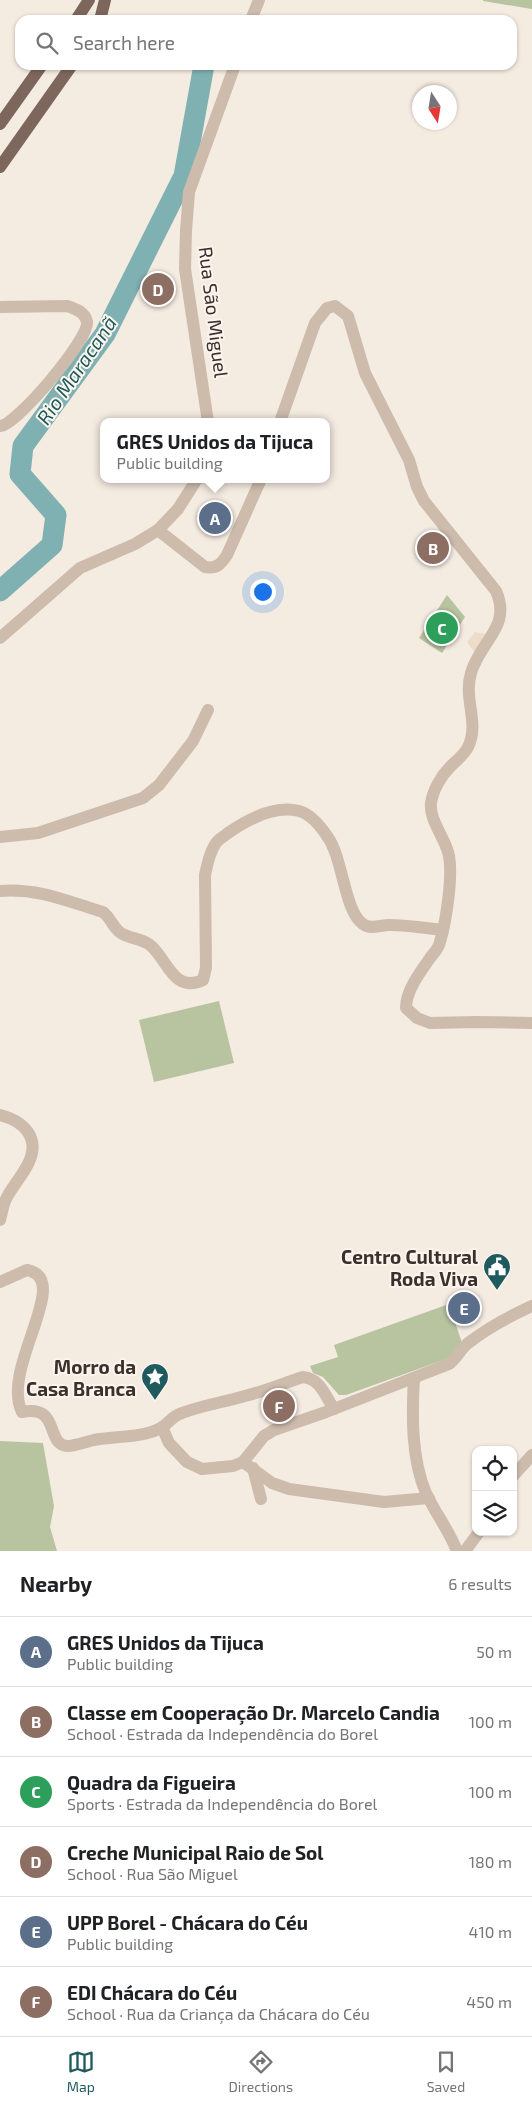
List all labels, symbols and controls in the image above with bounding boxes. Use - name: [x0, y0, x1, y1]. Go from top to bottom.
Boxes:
- search box: [15, 15, 517, 70]
- icon: search: [33, 29, 61, 57]
- text: Search here: [73, 31, 175, 54]
- north arrow: [412, 85, 457, 130]
- street label: Rua São Miguel: [195, 245, 234, 379]
- pin: D: [142, 270, 174, 308]
- water label: Rio Maracanã: [31, 311, 121, 429]
- popup: [100, 418, 330, 483]
- text: GRES Unidos da Tijuca: [117, 430, 313, 453]
- text: Public building: [117, 453, 223, 472]
- pin: A: [199, 499, 231, 537]
- pin: B: [417, 529, 449, 567]
- your location: [250, 579, 276, 605]
- pin: C: [426, 609, 458, 647]
- place label: Centro Cultural Roda Viva: [341, 1245, 479, 1290]
- public building icon: Centro Cultural Roda Viva: [482, 1252, 512, 1291]
- pin: E: [448, 1289, 480, 1327]
- place label: Morro da Casa Branca: [26, 1355, 136, 1400]
- place icon: Morro da Casa Branca: [140, 1362, 170, 1401]
- pin: F: [263, 1387, 295, 1425]
- map controls: [472, 1446, 517, 1536]
- button: locate: [472, 1446, 517, 1491]
- button: layers: [472, 1491, 517, 1536]
- text: Nearby: [20, 1571, 92, 1596]
- text: 6 results: [448, 1574, 512, 1593]
- text: GRES Unidos da Tijuca: [67, 1631, 264, 1654]
- text: A: [31, 1642, 41, 1661]
- text: 50 m: [476, 1642, 512, 1661]
- text: Public building: [67, 1654, 173, 1673]
- text: Classe em Cooperação Dr. Marcelo Candia: [67, 1701, 440, 1724]
- text: B: [31, 1712, 41, 1731]
- text: 100 m: [469, 1712, 512, 1731]
- text: School · Estrada da Independência do Borel: [67, 1724, 378, 1743]
- text: Quadra da Figueira: [67, 1771, 236, 1794]
- text: C: [31, 1782, 41, 1801]
- text: 100 m: [469, 1782, 512, 1801]
- text: Sports · Estrada da Independência do Borel: [67, 1794, 377, 1813]
- text: Creche Municipal Raio de Sol: [67, 1841, 324, 1864]
- text: D: [31, 1852, 41, 1871]
- text: 180 m: [469, 1852, 512, 1871]
- text: School · Rua São Miguel: [67, 1864, 238, 1883]
- text: UPP Borel - Chácara do Céu: [67, 1911, 308, 1934]
- text: E: [31, 1922, 41, 1941]
- text: 410 m: [469, 1922, 512, 1941]
- text: Public building: [67, 1934, 173, 1953]
- text: EDI Chácara do Céu: [67, 1981, 237, 2004]
- text: F: [32, 1992, 40, 2011]
- text: 450 m: [466, 1992, 512, 2011]
- text: School · Rua da Criança da Chácara do Céu: [67, 2004, 370, 2023]
- tab: Map: [67, 2048, 95, 2095]
- tab: Directions: [229, 2048, 293, 2095]
- tab: Saved: [427, 2048, 465, 2095]

